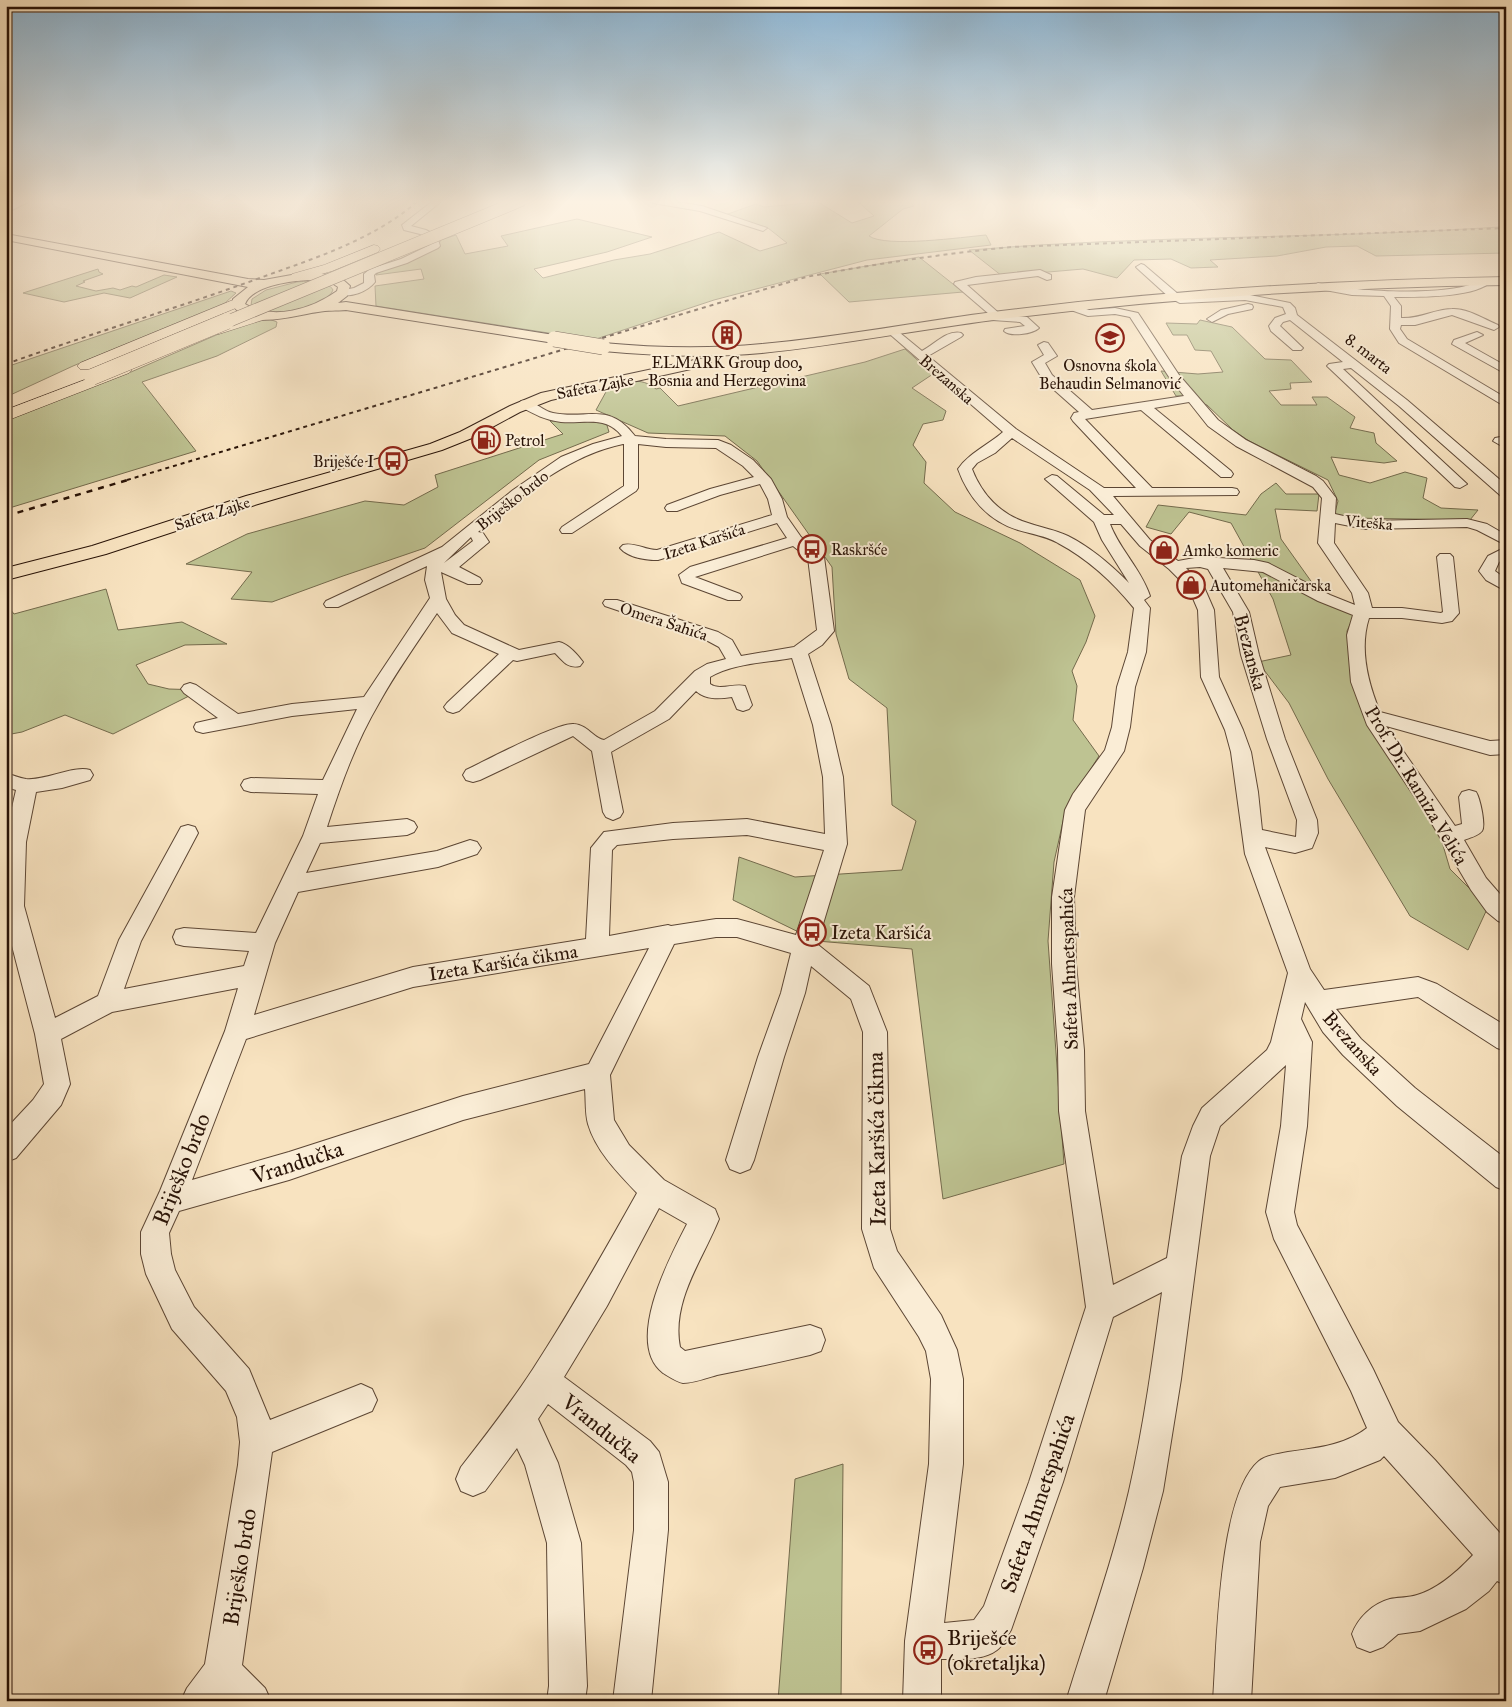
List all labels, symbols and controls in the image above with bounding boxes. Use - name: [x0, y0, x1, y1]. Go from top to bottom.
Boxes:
- building icon: ELMARK Group doo, Bosnia and Herzegovina: [712, 320, 742, 350]
- school or university icon: Osnovna śkola Behaudin Selmanović: [1095, 323, 1125, 353]
- street label: 8. marta: [1342, 329, 1396, 378]
- street label: Brezanska: [916, 351, 978, 408]
- place label: ELMARK Group doo, Bosnia and Herzegovina: [648, 353, 806, 391]
- place label: Osnovna śkola Behaudin Selmanović: [1039, 356, 1182, 393]
- street label: Safeta Zajke: [555, 370, 636, 403]
- fuel station icon: Petrol: [471, 425, 501, 455]
- place label: Petrol: [505, 431, 545, 450]
- bus stop icon: Briješće I: [378, 446, 408, 476]
- place label: Briješće I: [313, 452, 374, 471]
- street label: Briješko brdo: [473, 466, 552, 534]
- street label: Safeta Zajke: [172, 492, 253, 535]
- street label: Viteška: [1343, 511, 1394, 534]
- street label: Izeta Karšića: [661, 519, 747, 564]
- bus stop icon: Raskršće: [797, 534, 827, 564]
- shop icon: Amko komeric: [1149, 535, 1179, 565]
- place label: Raskršće: [831, 540, 888, 559]
- place label: Amko komeric: [1182, 541, 1279, 560]
- shop icon: Automehaničarska: [1176, 570, 1206, 600]
- place label: Automehaničarska: [1209, 576, 1331, 595]
- street label: Omera Šahića: [618, 597, 711, 645]
- street label: Brezanska: [1229, 611, 1272, 694]
- street label: Prof. Dr. Ramiza Velića: [1360, 702, 1474, 870]
- street label: Safeta Ahmetspahića: [1054, 887, 1083, 1050]
- bus stop icon: Izeta Karšića: [797, 917, 827, 947]
- place label: Izeta Karšića: [831, 921, 932, 944]
- street label: Izeta Karšića čikma: [427, 939, 580, 986]
- street label: Brezanska: [1318, 1007, 1388, 1081]
- street label: Izeta Karšića čikma: [861, 1051, 892, 1226]
- street label: Briješko brdo: [147, 1109, 216, 1229]
- street label: Vrandučka: [247, 1135, 347, 1190]
- street label: Vrandučka: [556, 1387, 648, 1469]
- street label: Safeta Ahmetspahića: [994, 1409, 1081, 1596]
- street label: Briješko brdo: [217, 1507, 262, 1628]
- place label: Briješće (okretaljka): [947, 1624, 1046, 1676]
- bus stop icon: Briješće (okretaljka): [913, 1635, 943, 1665]

